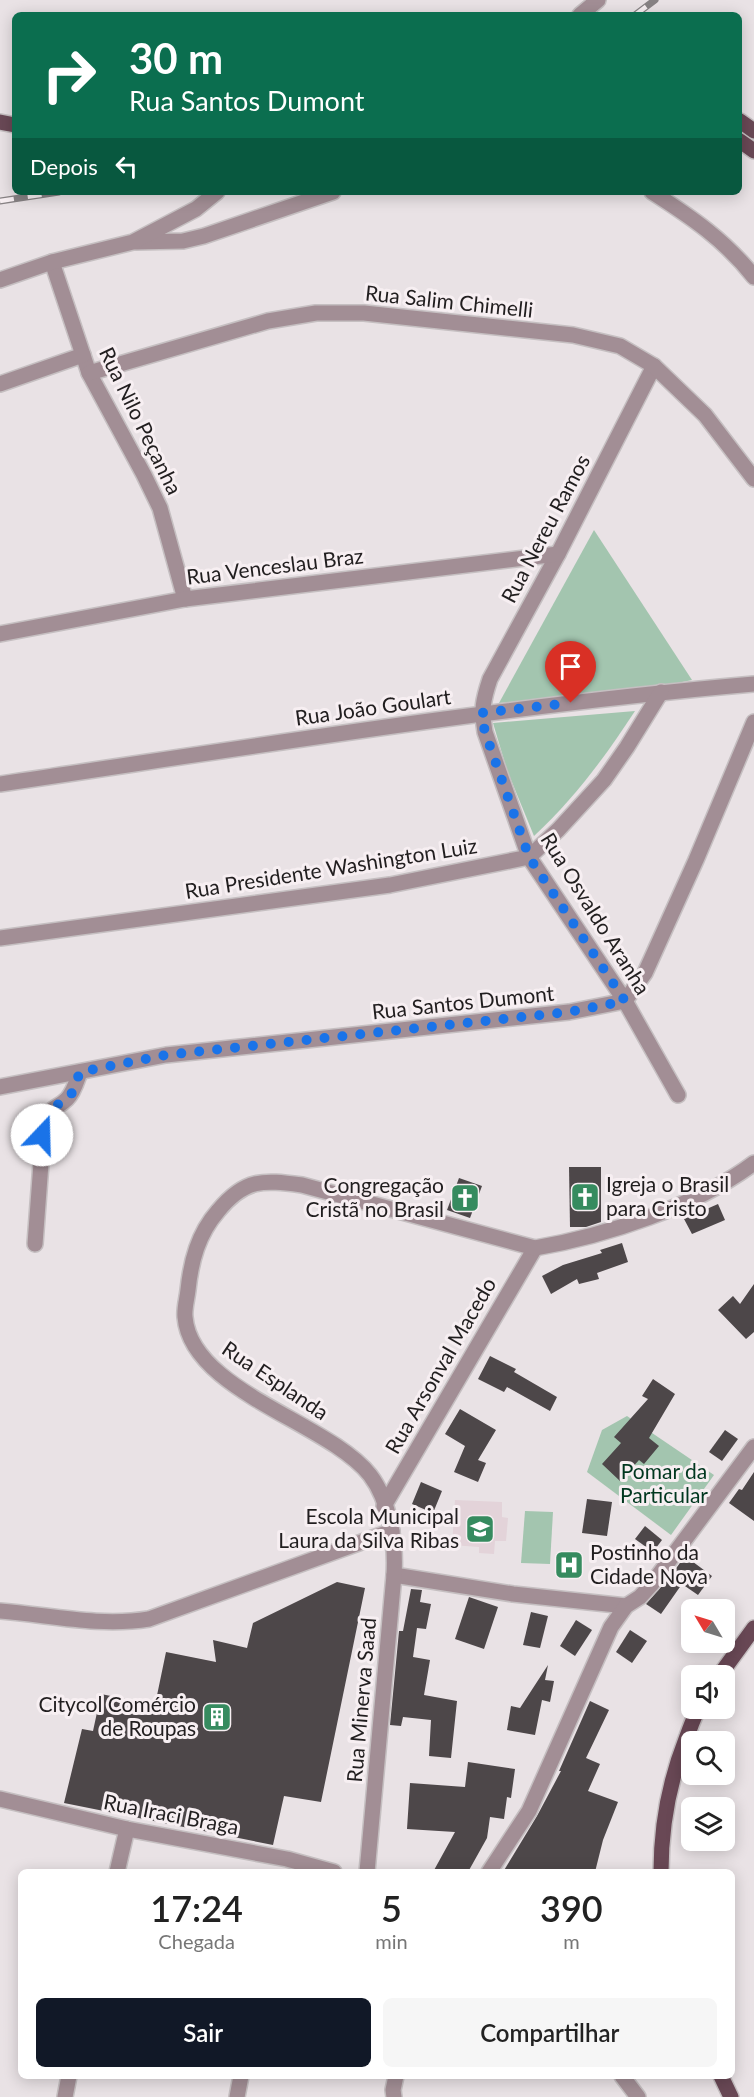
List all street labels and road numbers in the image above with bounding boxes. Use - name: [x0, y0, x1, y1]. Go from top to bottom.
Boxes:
- street label: Rua Salim Chimelli: [364, 279, 534, 322]
- street label: Rua Nilo Peçanha: [95, 343, 188, 498]
- street label: Rua Nereu Ramos: [495, 450, 594, 607]
- street label: Rua Venceslau Braz: [185, 542, 365, 589]
- street label: Rua João Goulart: [293, 683, 453, 730]
- street label: Rua Osvaldo Aranha: [536, 828, 656, 999]
- street label: Rua Presidente Washington Luiz: [183, 832, 479, 903]
- street label: Rua Santos Dumont: [370, 979, 556, 1024]
- street label: Rua Arsonval Macedo: [379, 1273, 500, 1458]
- street label: Rua Esplanda: [218, 1335, 334, 1424]
- street label: Rua Minerva Saad: [341, 1616, 380, 1783]
- street label: Rua Iraci Braga: [102, 1788, 241, 1839]

